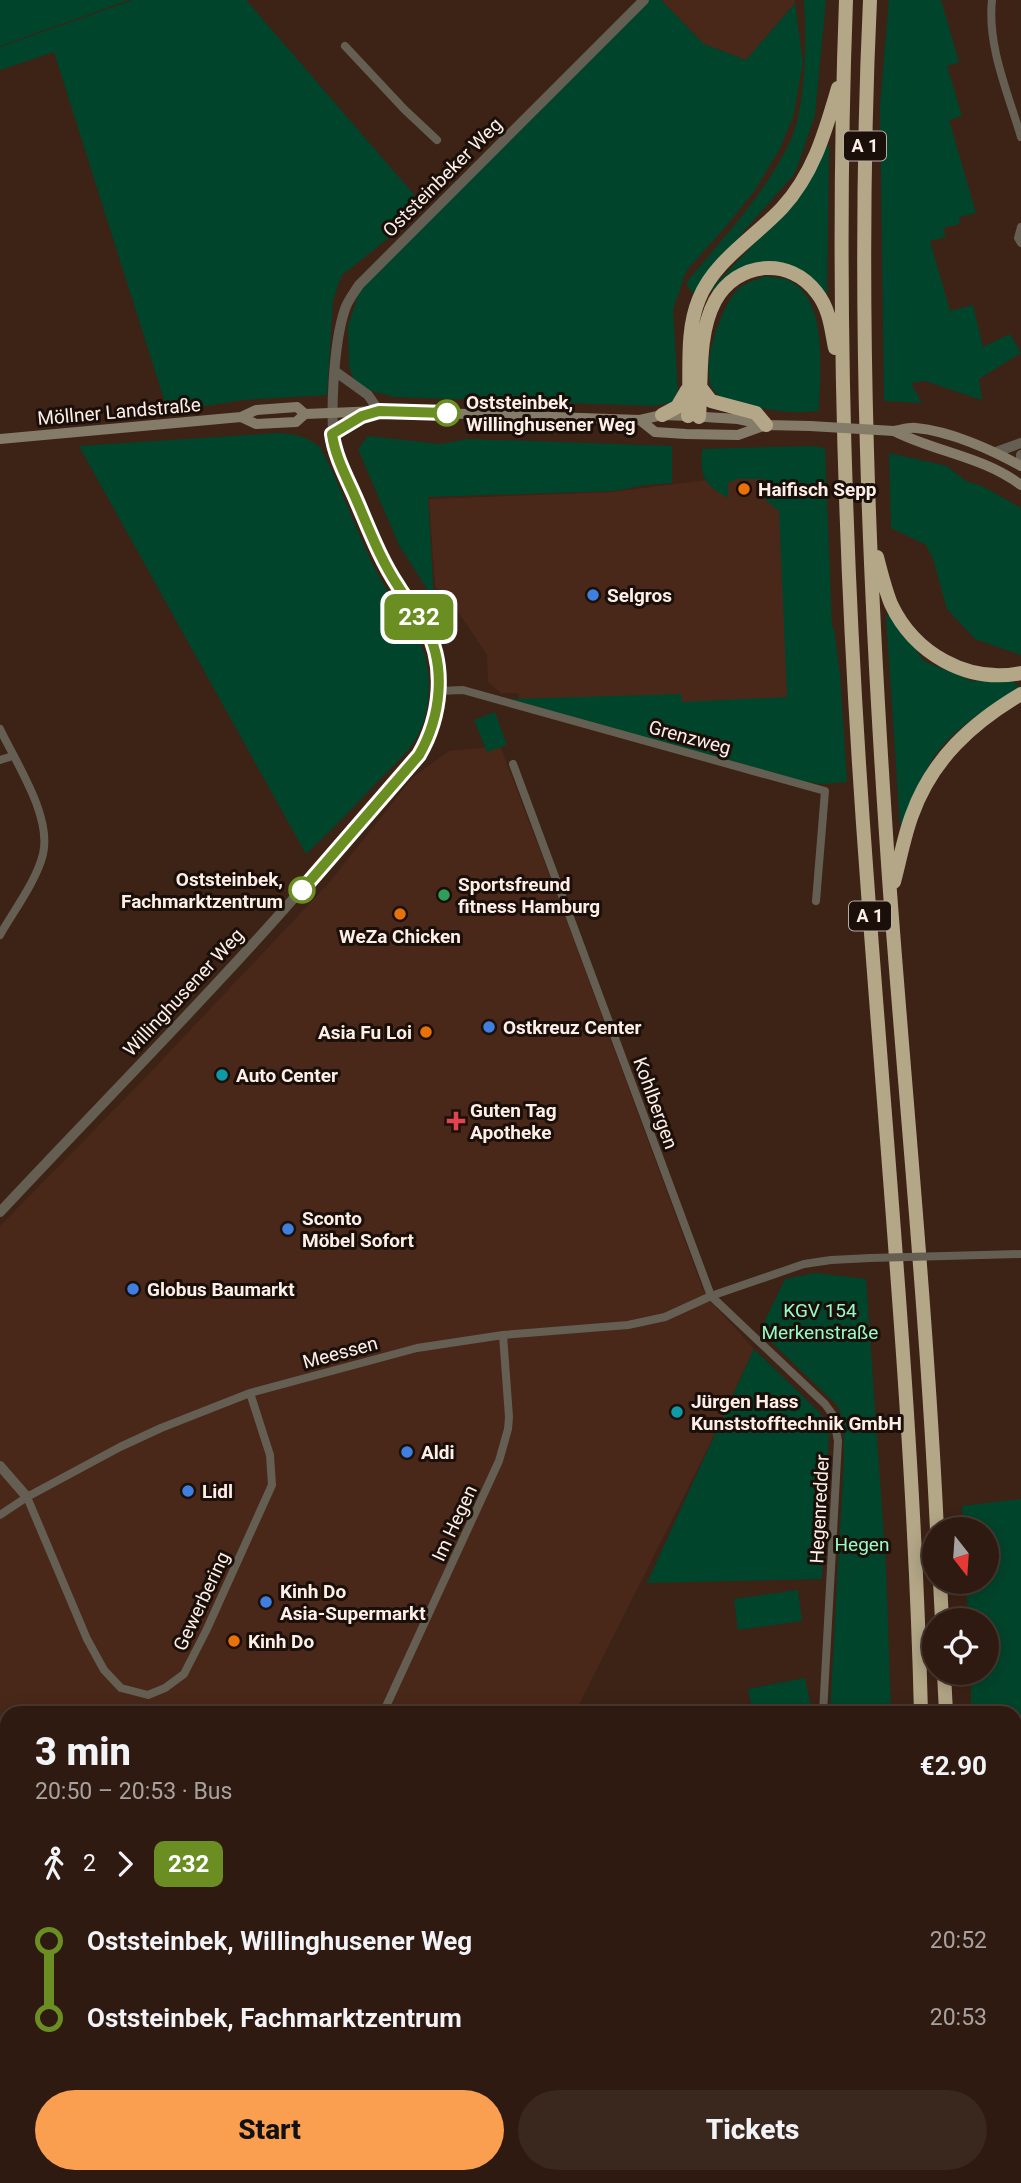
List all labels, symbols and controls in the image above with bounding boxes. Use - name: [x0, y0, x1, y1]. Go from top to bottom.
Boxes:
- street label: Oststeinbeker Weg: [378, 113, 507, 242]
- road number: A 1: [844, 132, 886, 160]
- place label: Oststeinbek, Willinghusener Weg: [466, 391, 636, 436]
- street label: Möllner Landstraße: [36, 393, 202, 430]
- marker: Oststeinbek, Willinghusener Weg: [434, 400, 460, 426]
- place label: Haifisch Sepp: [758, 478, 877, 501]
- marker: Haifisch Sepp: [736, 481, 752, 497]
- place label: Selgros: [607, 584, 672, 607]
- marker: Selgros: [585, 587, 601, 603]
- line badge: 232: [379, 594, 459, 640]
- text: 232: [398, 603, 440, 631]
- street label: Grenzweg: [646, 715, 734, 759]
- place label: Oststeinbek, Fachmarktzentrum: [121, 868, 283, 913]
- place label: Sportsfreund fitness Hamburg: [458, 873, 600, 918]
- marker: Oststeinbek, Fachmarktzentrum: [289, 877, 315, 903]
- marker: Sportsfreund fitness Hamburg: [436, 887, 452, 903]
- road number: A 1: [849, 902, 891, 931]
- marker: WeZa Chicken: [392, 906, 408, 922]
- street label: Willinghusener Weg: [118, 924, 249, 1061]
- place label: WeZa Chicken: [339, 925, 461, 948]
- place label: Ostkreuz Center: [503, 1016, 642, 1039]
- marker: Ostkreuz Center: [481, 1019, 497, 1035]
- place label: Asia Fu Loi: [318, 1021, 412, 1044]
- marker: Asia Fu Loi: [418, 1024, 434, 1040]
- street label: Kohlbergen: [628, 1054, 683, 1152]
- place label: Auto Center: [236, 1064, 338, 1087]
- marker: Auto Center: [214, 1067, 230, 1083]
- place label: Guten Tag Apotheke: [470, 1099, 557, 1144]
- marker: Guten Tag Apotheke: [448, 1113, 464, 1129]
- place label: Sconto Möbel Sofort: [302, 1207, 414, 1252]
- marker: Sconto Möbel Sofort: [280, 1221, 296, 1237]
- place label: Globus Baumarkt: [147, 1278, 295, 1301]
- marker: Globus Baumarkt: [125, 1281, 141, 1297]
- park label: KGV 154 Merkenstraße: [762, 1299, 878, 1344]
- street label: Meessen: [300, 1331, 380, 1374]
- place label: Jürgen Hass Kunststofftechnik GmbH: [691, 1390, 902, 1435]
- marker: Jürgen Hass Kunststofftechnik GmbH: [669, 1404, 685, 1420]
- place label: Aldi: [421, 1441, 455, 1464]
- marker: Aldi: [399, 1444, 415, 1460]
- street label: Hegenredder: [805, 1453, 834, 1564]
- place label: Lidl: [202, 1480, 233, 1503]
- street label: Im Hegen: [427, 1481, 482, 1565]
- marker: Lidl: [180, 1483, 196, 1499]
- north arrow: [922, 1517, 999, 1594]
- map controls: [922, 1517, 999, 1685]
- park label: Hegen: [835, 1533, 889, 1556]
- street label: Gewerbering: [168, 1548, 234, 1654]
- place label: Kinh Do Asia-Supermarkt: [280, 1580, 426, 1625]
- marker: Kinh Do Asia-Supermarkt: [258, 1594, 274, 1610]
- button: locate: [922, 1608, 999, 1685]
- place label: Kinh Do: [248, 1630, 314, 1653]
- marker: Kinh Do: [226, 1633, 242, 1649]
- text: 3 min: [35, 1730, 131, 1774]
- text: €2.90: [920, 1751, 987, 1781]
- text: 20:50 – 20:53 · Bus: [35, 1778, 232, 1805]
- icon: walk: [35, 1845, 73, 1883]
- icon: forward: [106, 1845, 144, 1883]
- text: 2: [83, 1850, 96, 1877]
- text: 232: [168, 1850, 209, 1878]
- text: Oststeinbek, Willinghusener Weg: [87, 1926, 472, 1956]
- text: 20:52: [930, 1927, 987, 1954]
- text: Oststeinbek, Fachmarktzentrum: [87, 2003, 462, 2033]
- text: 20:53: [930, 2004, 987, 2031]
- button: Start: [35, 2090, 504, 2170]
- button: Tickets: [518, 2090, 987, 2170]

